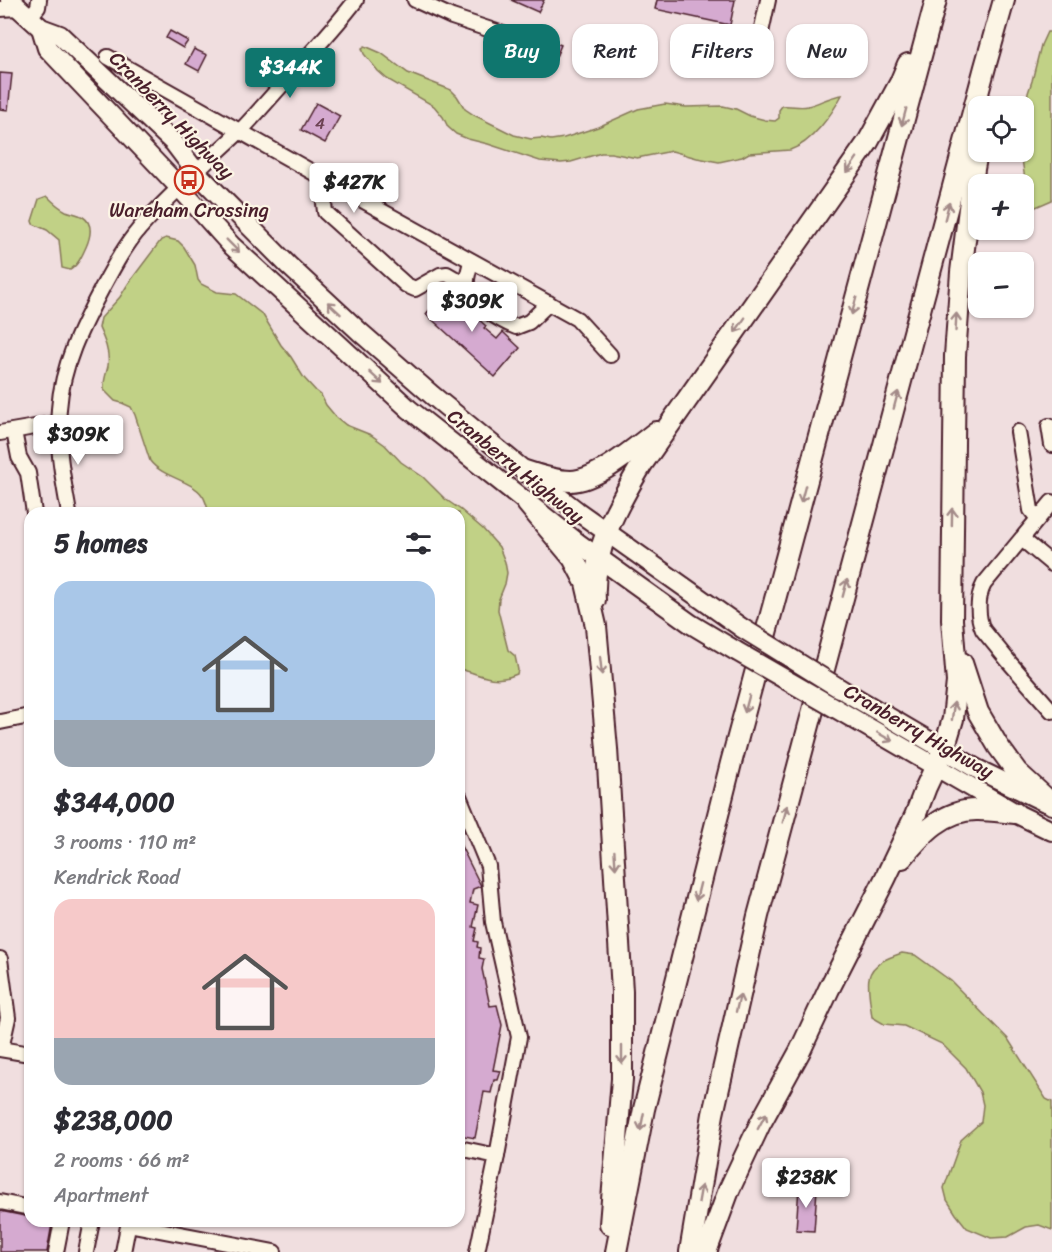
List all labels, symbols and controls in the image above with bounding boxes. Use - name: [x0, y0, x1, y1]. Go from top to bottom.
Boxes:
- chip: Buy: [483, 24, 560, 78]
- chip: Rent: [572, 24, 658, 78]
- chip: Filters: [670, 24, 774, 78]
- chip: New: [786, 24, 868, 78]
- street label: Cranberry Highway: [100, 42, 243, 189]
- pin: $344K: [248, 48, 332, 99]
- text: $344K: [259, 50, 321, 85]
- map controls: [968, 96, 1034, 318]
- button: locate: [968, 96, 1034, 162]
- one-way arrow: [898, 107, 909, 126]
- house number: 4: [315, 109, 325, 138]
- one-way arrow: [846, 156, 858, 173]
- pin: $427K: [312, 163, 396, 214]
- bus stop icon: Wareham Crossing: [173, 164, 205, 196]
- text: $427K: [323, 165, 385, 200]
- button: +: [968, 174, 1034, 240]
- place label: Wareham Crossing: [109, 193, 269, 228]
- one-way arrow: [941, 202, 953, 221]
- one-way arrow: [225, 238, 240, 253]
- button: −: [968, 252, 1034, 318]
- pin: $309K: [430, 282, 514, 333]
- text: $309K: [441, 284, 503, 319]
- one-way arrow: [847, 296, 859, 315]
- one-way arrow: [327, 301, 342, 315]
- one-way arrow: [951, 312, 962, 332]
- one-way arrow: [734, 316, 746, 332]
- one-way arrow: [368, 371, 383, 385]
- one-way arrow: [891, 391, 903, 410]
- street label: Cranberry Highway: [439, 400, 593, 533]
- pin: $309K: [36, 415, 120, 466]
- text: $309K: [47, 417, 109, 452]
- one-way arrow: [797, 484, 808, 503]
- one-way arrow: [946, 507, 958, 527]
- text: 5 homes: [54, 520, 147, 566]
- icon: filters: [402, 527, 435, 560]
- one-way arrow: [840, 579, 852, 598]
- icon: home: [191, 620, 299, 728]
- one-way arrow: [596, 655, 607, 675]
- street label: Cranberry Highway: [837, 674, 1001, 789]
- one-way arrow: [741, 694, 752, 713]
- one-way arrow: [948, 702, 959, 722]
- one-way arrow: [876, 732, 893, 744]
- text: $344,000: [54, 779, 175, 825]
- one-way arrow: [780, 805, 791, 824]
- text: 3 rooms · 110 m²: [54, 825, 196, 860]
- one-way arrow: [610, 850, 621, 870]
- text: Kendrick Road: [54, 860, 180, 895]
- one-way arrow: [692, 882, 703, 901]
- icon: home: [191, 938, 299, 1046]
- one-way arrow: [733, 994, 745, 1013]
- one-way arrow: [616, 1044, 628, 1064]
- text: $238,000: [54, 1097, 173, 1143]
- one-way arrow: [636, 1112, 647, 1132]
- one-way arrow: [756, 1113, 768, 1130]
- text: 2 rooms · 66 m²: [54, 1143, 190, 1178]
- pin: $238K: [764, 1158, 848, 1209]
- text: $238K: [776, 1160, 836, 1195]
- text: Apartment: [54, 1178, 148, 1213]
- one-way arrow: [694, 1185, 705, 1205]

